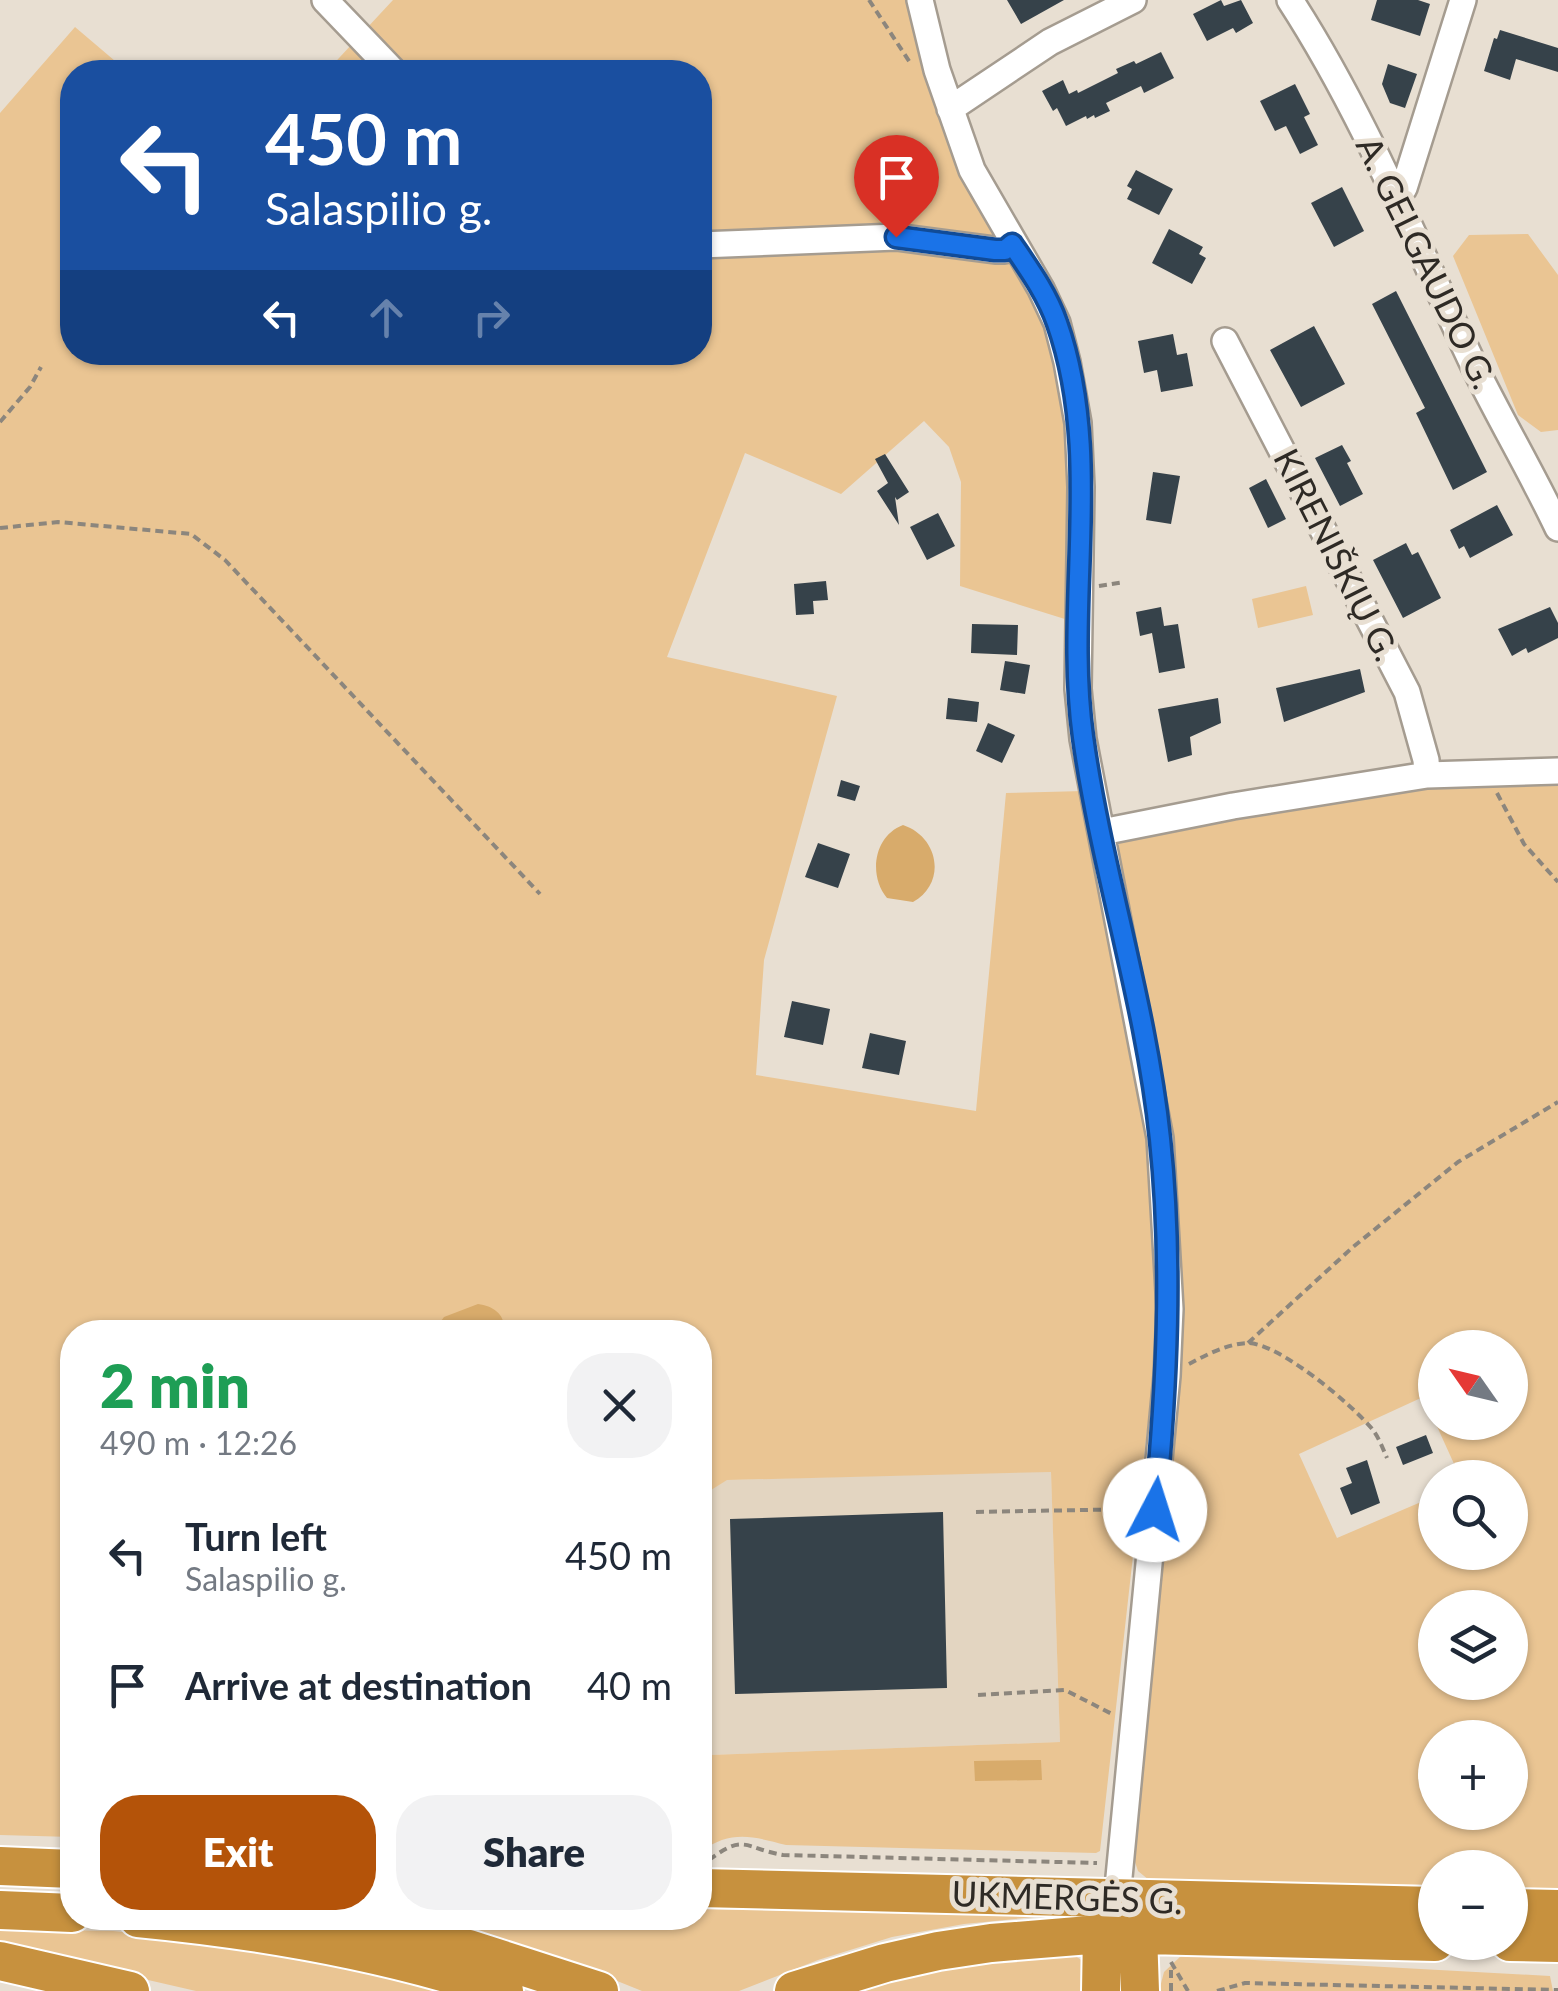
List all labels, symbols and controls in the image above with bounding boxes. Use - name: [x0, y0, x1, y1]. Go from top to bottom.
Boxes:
- text: 450 m: [265, 96, 462, 180]
- icon: left: [100, 100, 230, 230]
- street label: A. GELGAUDO G.: [1349, 129, 1507, 395]
- pin: [854, 135, 939, 238]
- icon: arrive: [869, 150, 924, 205]
- text: Salaspilio g.: [265, 181, 492, 235]
- icon: left: [254, 290, 309, 345]
- icon: ahead: [359, 290, 414, 345]
- icon: right: [464, 290, 519, 345]
- street label: KIRENIŠKIŲ G.: [1266, 441, 1409, 667]
- north arrow: [1418, 1330, 1528, 1440]
- map controls: [1418, 1330, 1528, 1960]
- text: 2 min: [100, 1349, 250, 1421]
- button: close: [567, 1353, 672, 1458]
- text: 490 m · 12:26: [100, 1423, 297, 1462]
- position arrow: [1103, 1458, 1207, 1562]
- button: search: [1418, 1460, 1528, 1570]
- text: Turn left: [185, 1513, 327, 1559]
- icon: left: [100, 1528, 155, 1583]
- text: 450 m: [565, 1532, 672, 1578]
- text: Salaspilio g.: [185, 1559, 347, 1598]
- button: layers: [1418, 1590, 1528, 1700]
- icon: arrive: [100, 1658, 155, 1713]
- text: Arrive at destination: [185, 1662, 532, 1708]
- text: 40 m: [587, 1662, 672, 1708]
- button: +: [1418, 1720, 1528, 1830]
- button: Exit: [100, 1795, 376, 1910]
- button: Share: [396, 1795, 672, 1910]
- button: −: [1418, 1850, 1528, 1960]
- street label: UKMERGĖS G.: [951, 1871, 1183, 1921]

